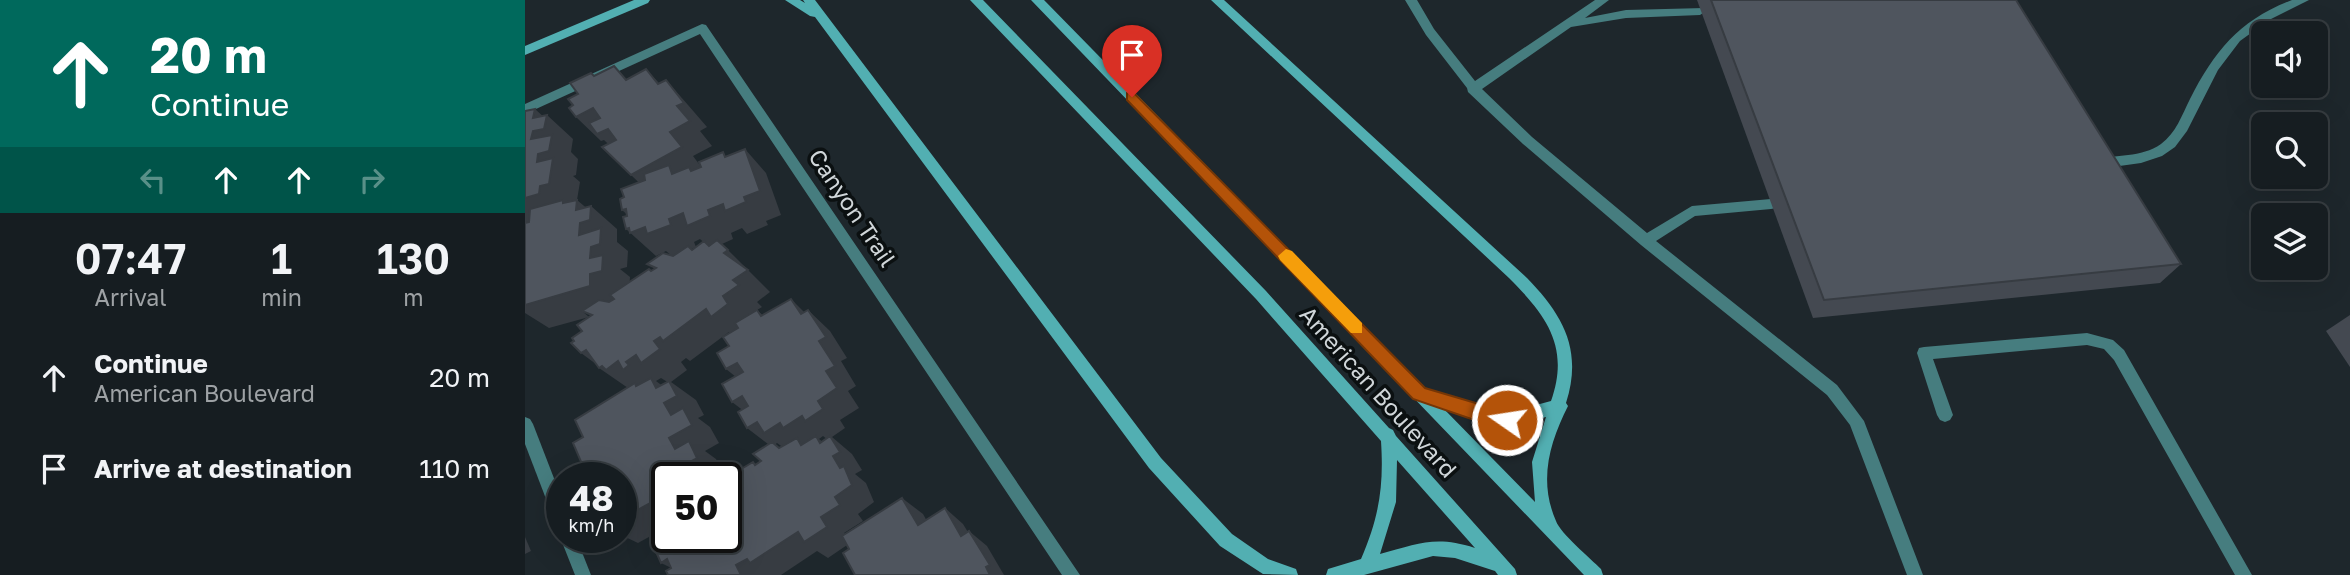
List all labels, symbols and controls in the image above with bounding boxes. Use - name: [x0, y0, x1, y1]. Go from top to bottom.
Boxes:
- map controls: [2251, 21, 2328, 280]
- button: sound: [2251, 21, 2328, 98]
- text: 20 m: [150, 25, 267, 84]
- pin: [1102, 25, 1162, 97]
- icon: ahead: [35, 28, 126, 119]
- icon: arrive: [1113, 36, 1151, 74]
- text: Continue: [150, 85, 289, 123]
- button: search: [2251, 112, 2328, 189]
- street label: Canyon Trail: [803, 143, 902, 272]
- icon: left: [134, 161, 172, 199]
- icon: ahead: [207, 161, 245, 199]
- icon: ahead: [280, 161, 318, 199]
- icon: right: [353, 161, 391, 199]
- button: layers: [2251, 203, 2328, 280]
- text: 07:47: [75, 233, 186, 283]
- text: 1: [271, 233, 292, 283]
- text: 130: [377, 233, 450, 283]
- text: Arrival: [95, 283, 167, 311]
- text: min: [261, 283, 302, 311]
- text: m: [403, 283, 424, 311]
- street label: American Boulevard: [1294, 300, 1463, 483]
- text: Continue: [94, 348, 208, 379]
- icon: ahead: [35, 359, 73, 397]
- text: 20 m: [429, 362, 490, 393]
- text: American Boulevard: [94, 379, 315, 407]
- position arrow: [1470, 383, 1544, 457]
- icon: arrive: [35, 450, 73, 488]
- text: Arrive at destination: [94, 453, 352, 484]
- text: 110 m: [419, 453, 490, 484]
- speed limit sign: 50: [651, 462, 742, 553]
- text: 48: [569, 477, 614, 519]
- text: km/h: [569, 514, 614, 536]

